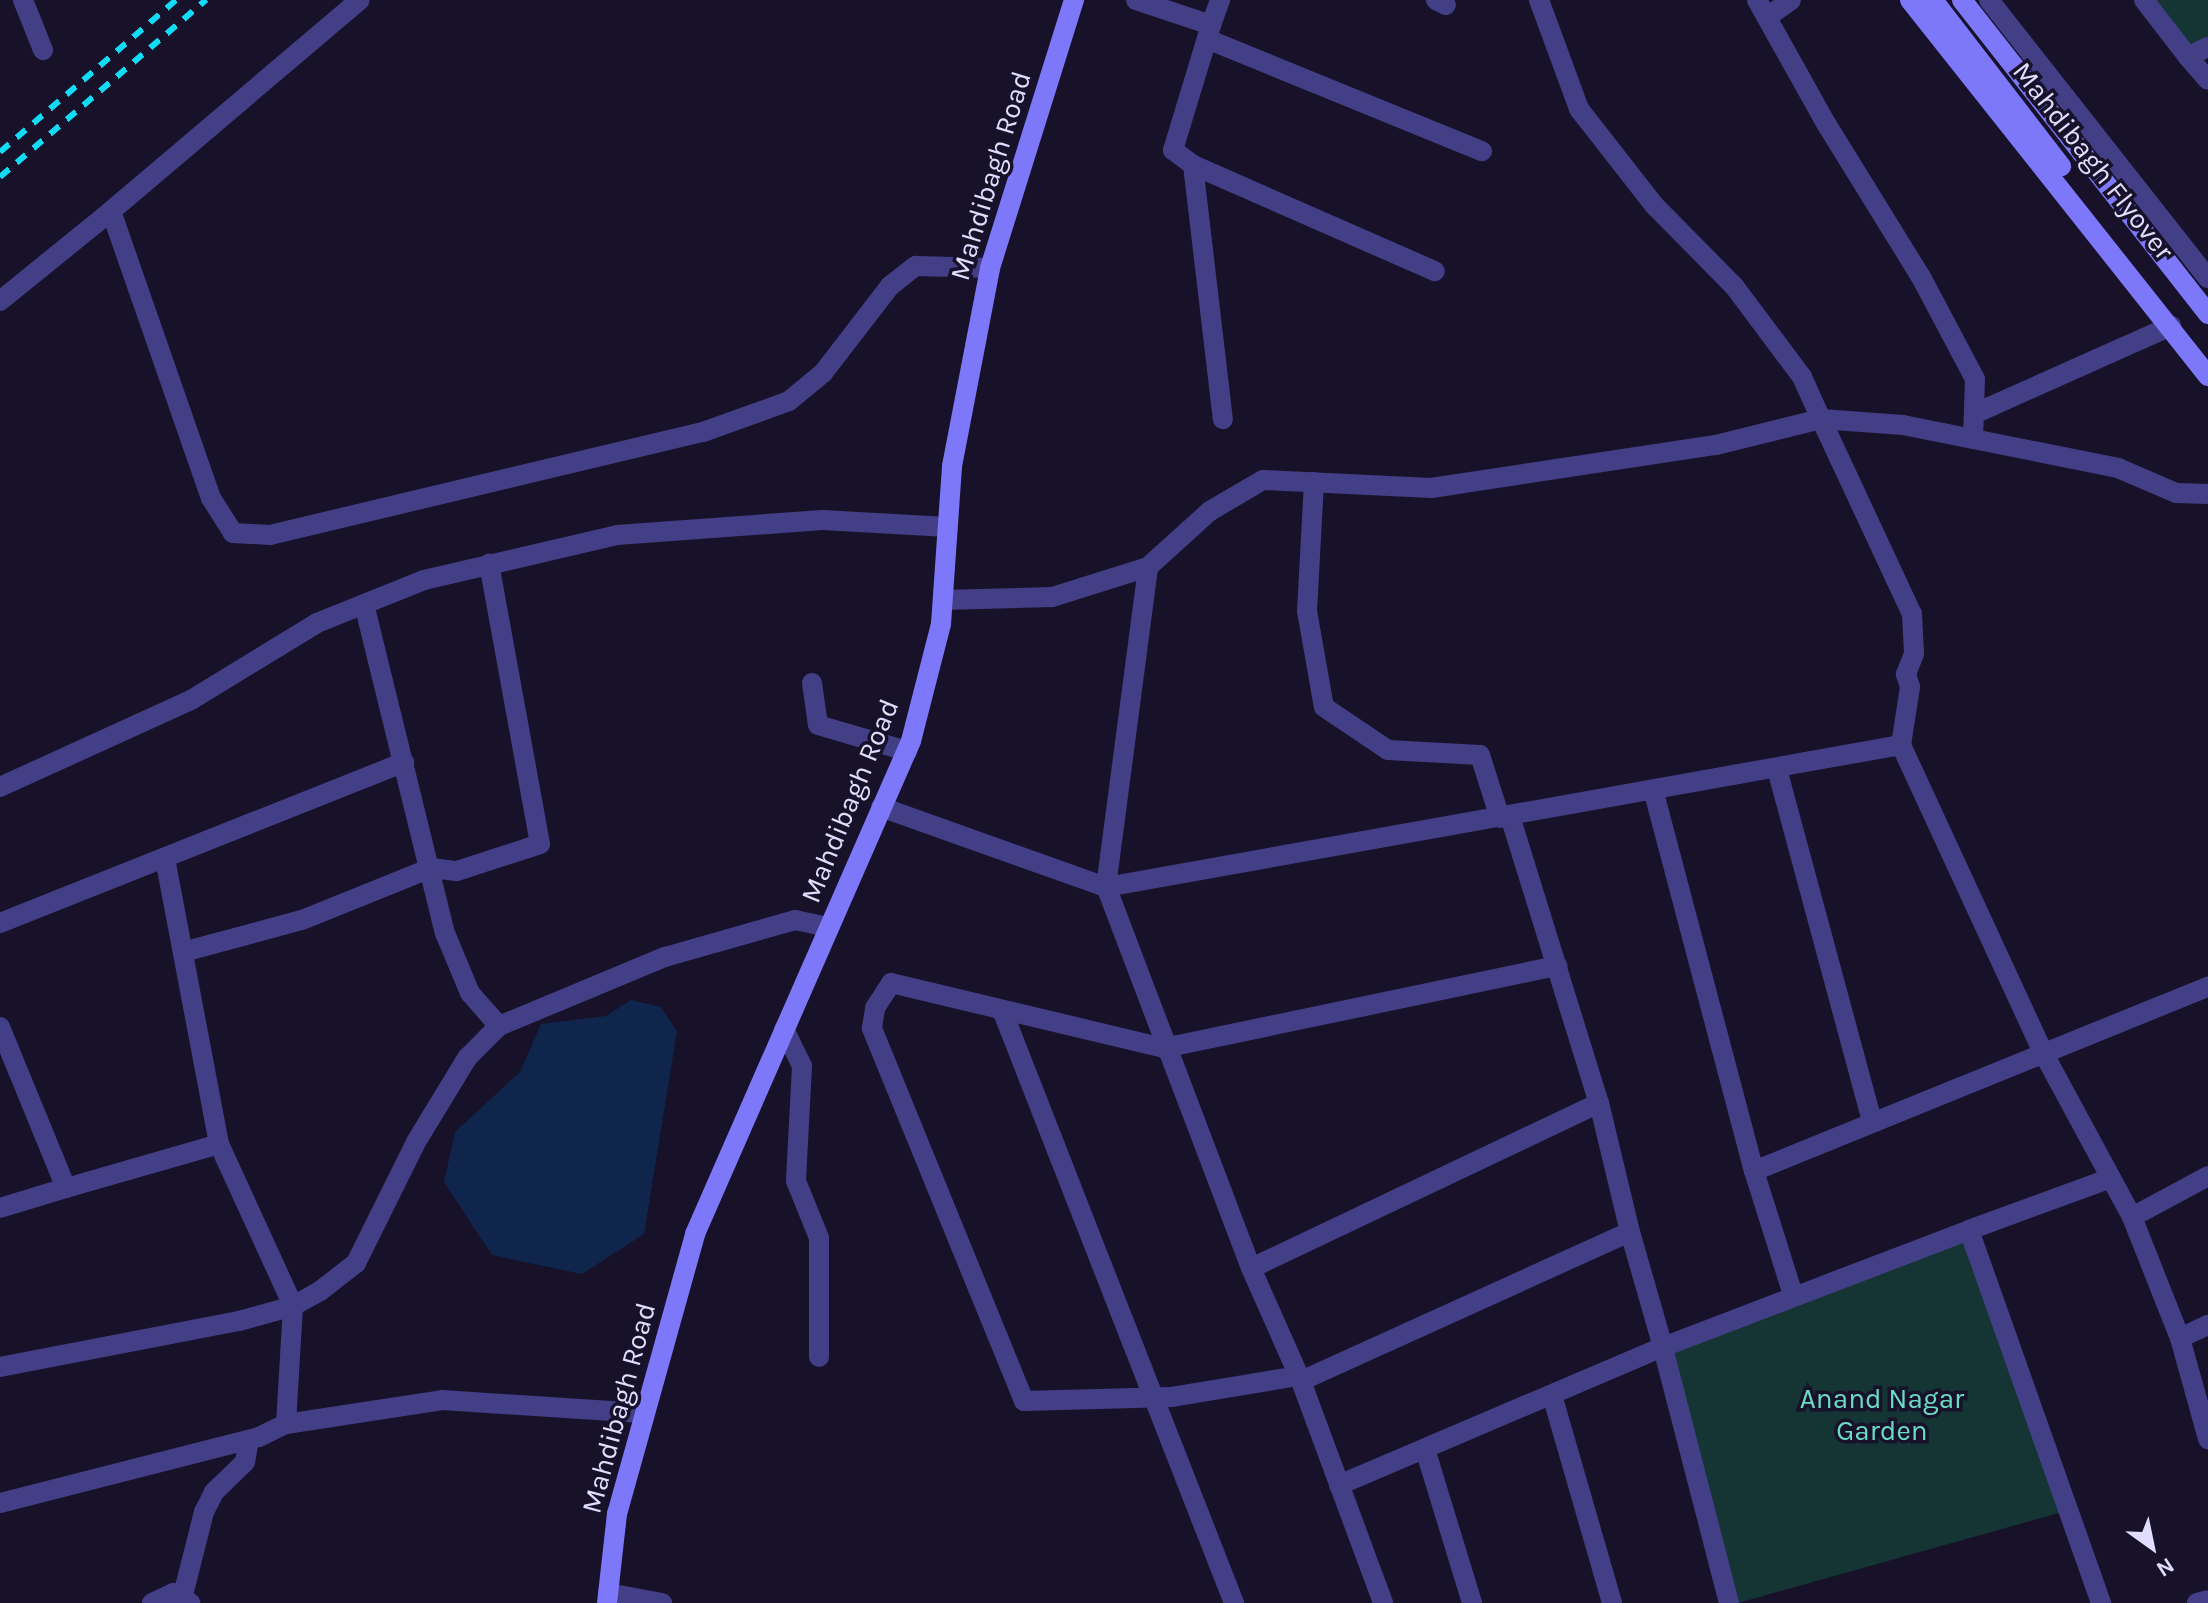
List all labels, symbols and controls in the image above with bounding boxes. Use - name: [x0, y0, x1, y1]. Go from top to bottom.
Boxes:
- street label: Mahdibagh Flyover: [2005, 55, 2181, 267]
- street label: Mahdibagh Road: [943, 67, 1039, 285]
- street label: Mahdibagh Road: [794, 694, 906, 908]
- street label: Mahdibagh Road: [575, 1299, 663, 1517]
- park label: Anand Nagar Garden: [1800, 1382, 1964, 1448]
- north arrow: [2112, 1507, 2192, 1587]
- text: N: [2151, 1552, 2179, 1582]

